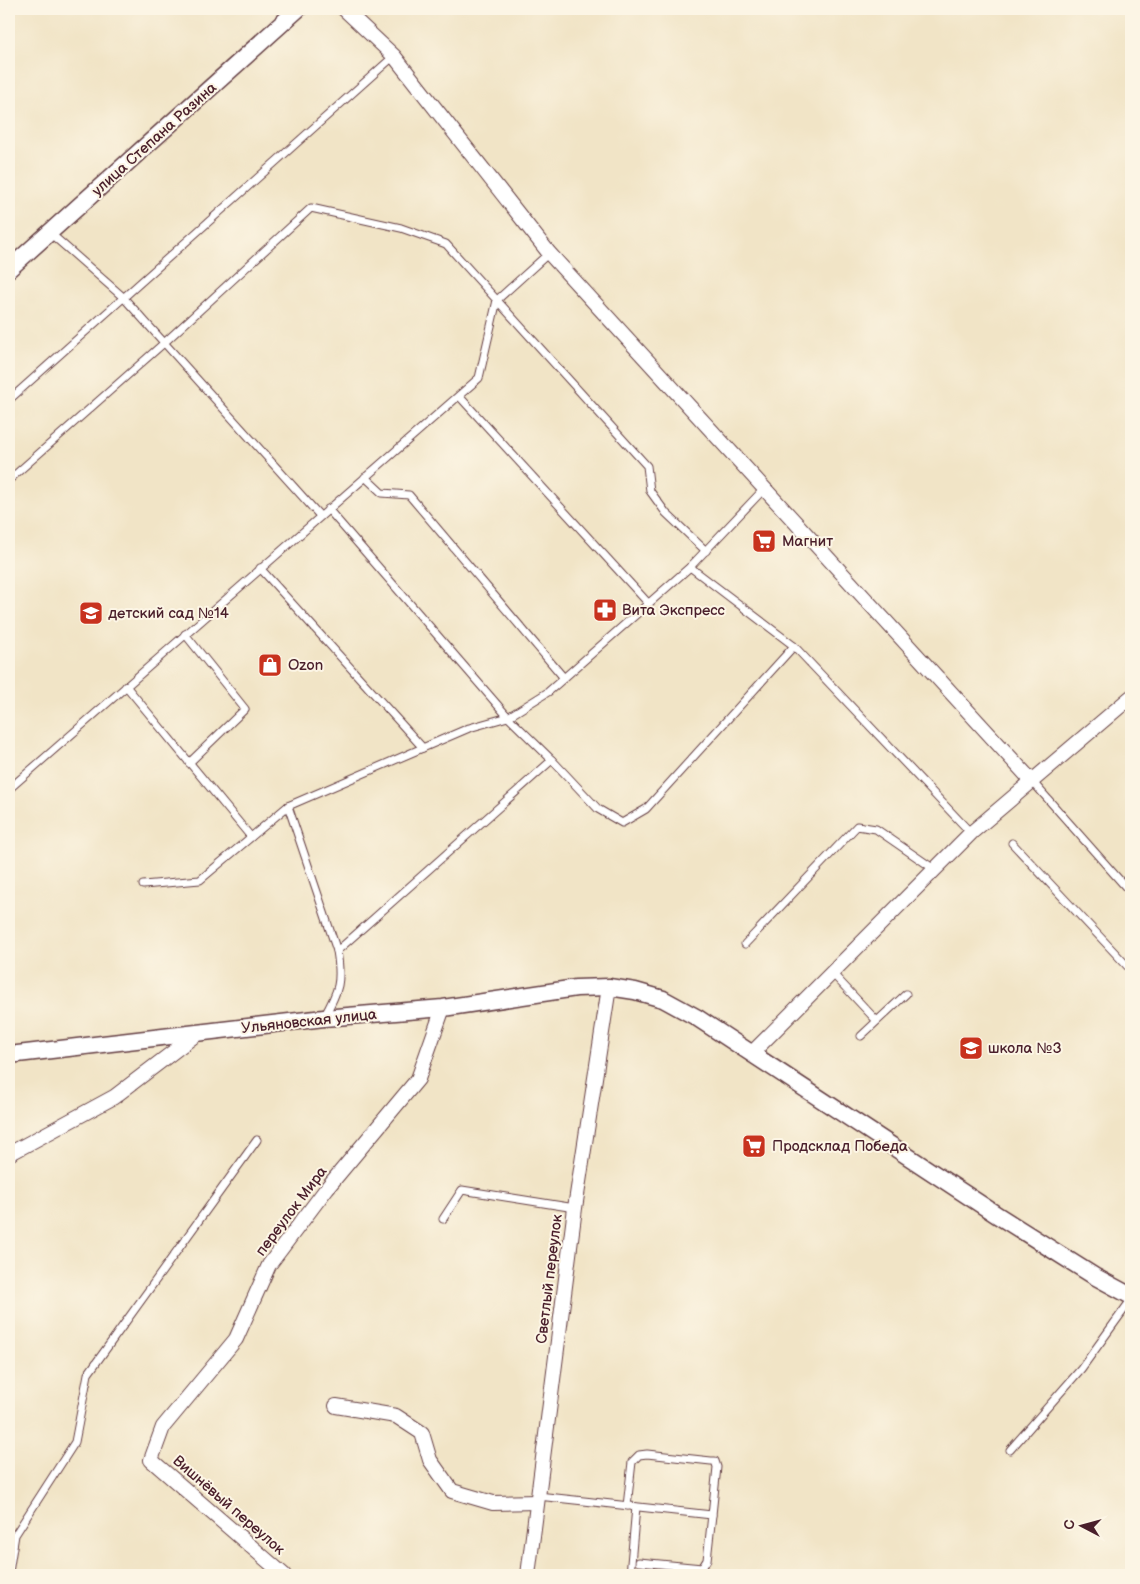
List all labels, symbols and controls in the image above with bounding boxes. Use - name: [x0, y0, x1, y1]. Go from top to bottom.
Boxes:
- street label: улица Степана Разина: [88, 78, 221, 200]
- supermarket icon: Магнит: [751, 528, 777, 554]
- place label: Магнит: [782, 532, 833, 551]
- pharmacy icon: Вита Экспресс: [592, 597, 618, 623]
- school or university icon: детский сад №14: [78, 600, 104, 626]
- place label: Вита Экспресс: [622, 601, 726, 620]
- place label: детский сад №14: [108, 604, 229, 623]
- shop icon: Ozon: [257, 652, 283, 678]
- place label: Ozon: [288, 656, 323, 675]
- street label: Ульяновская улица: [240, 1005, 378, 1038]
- school or university icon: школа №3: [958, 1035, 984, 1061]
- place label: школа №3: [988, 1039, 1062, 1058]
- supermarket icon: Продсклад Победа: [741, 1133, 767, 1159]
- place label: Продсклад Победа: [772, 1137, 908, 1156]
- street label: переулок Мира: [251, 1163, 331, 1260]
- street label: Светлый переулок: [532, 1213, 567, 1345]
- street label: Вишнёвый переулок: [169, 1451, 289, 1559]
- north arrow: [1058, 1502, 1108, 1552]
- text: С: [1061, 1519, 1079, 1530]

